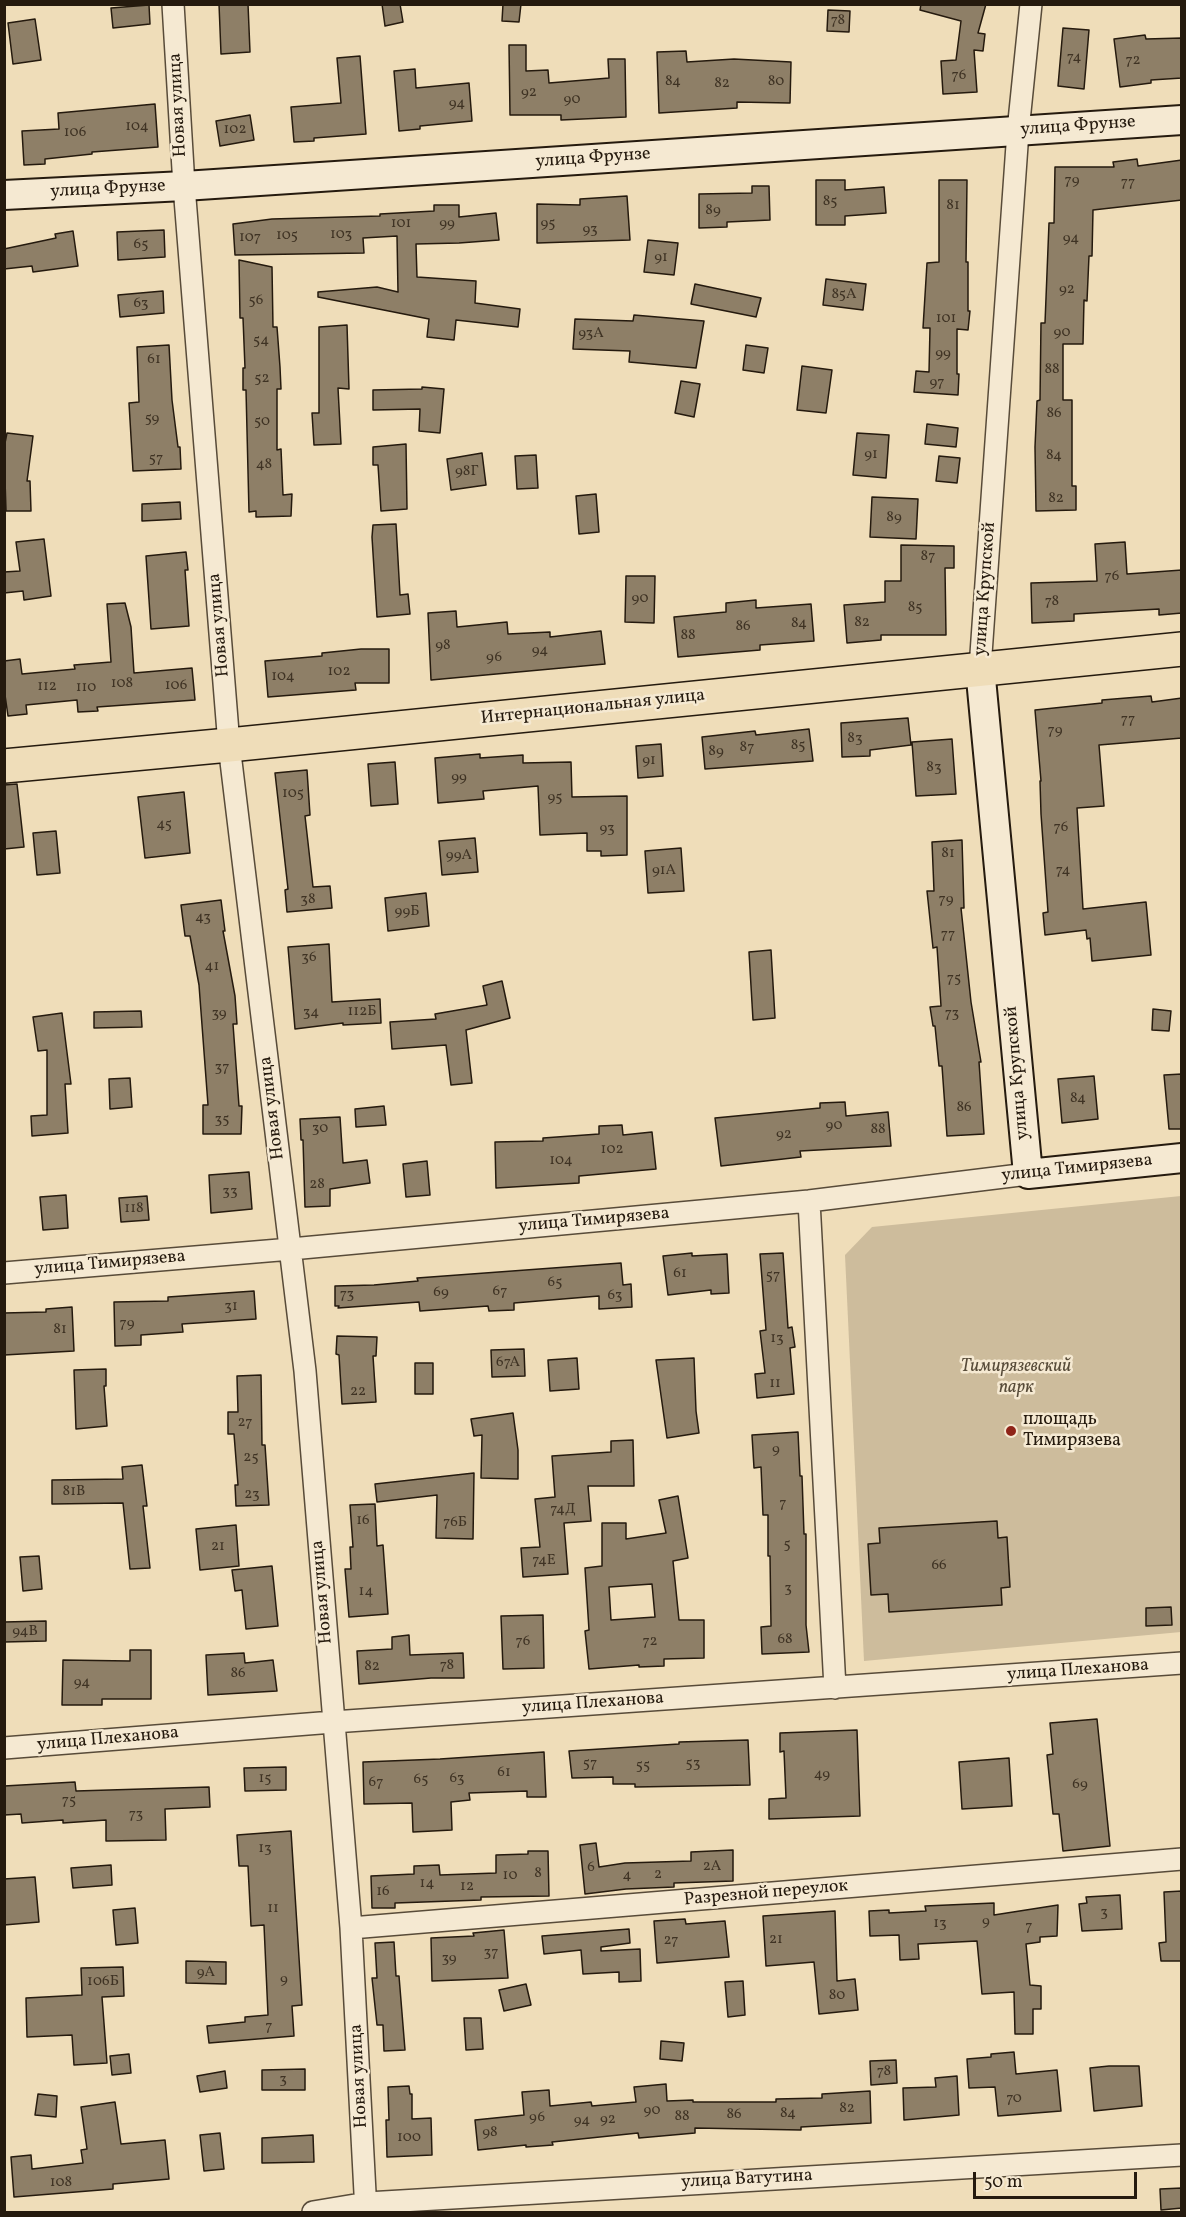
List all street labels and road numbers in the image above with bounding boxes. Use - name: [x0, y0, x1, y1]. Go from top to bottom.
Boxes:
- street label: Новая улица: [165, 52, 193, 158]
- street label: улица Фрунзе: [1020, 112, 1136, 142]
- street label: улица Фрунзе: [535, 144, 651, 174]
- street label: улица Фрунзе: [50, 176, 166, 204]
- street label: улица Крупской: [971, 521, 1001, 657]
- street label: Новая улица: [205, 572, 235, 678]
- street label: Интернациональная улица: [480, 685, 706, 731]
- street label: улица Крупской: [1001, 1005, 1035, 1141]
- street label: Новая улица: [256, 1055, 290, 1161]
- street label: улица Тимирязева: [1000, 1150, 1154, 1188]
- street label: улица Тимирязева: [517, 1204, 671, 1238]
- street label: улица Тимирязева: [33, 1247, 187, 1281]
- street label: Новая улица: [308, 1539, 338, 1645]
- street label: улица Плеханова: [1006, 1655, 1150, 1687]
- street label: улица Плеханова: [521, 1688, 665, 1720]
- street label: улица Плеханова: [36, 1723, 180, 1757]
- street label: Разрезной переулок: [683, 1876, 849, 1912]
- street label: Новая улица: [346, 2023, 374, 2129]
- street label: улица Ватутина: [681, 2166, 813, 2194]

